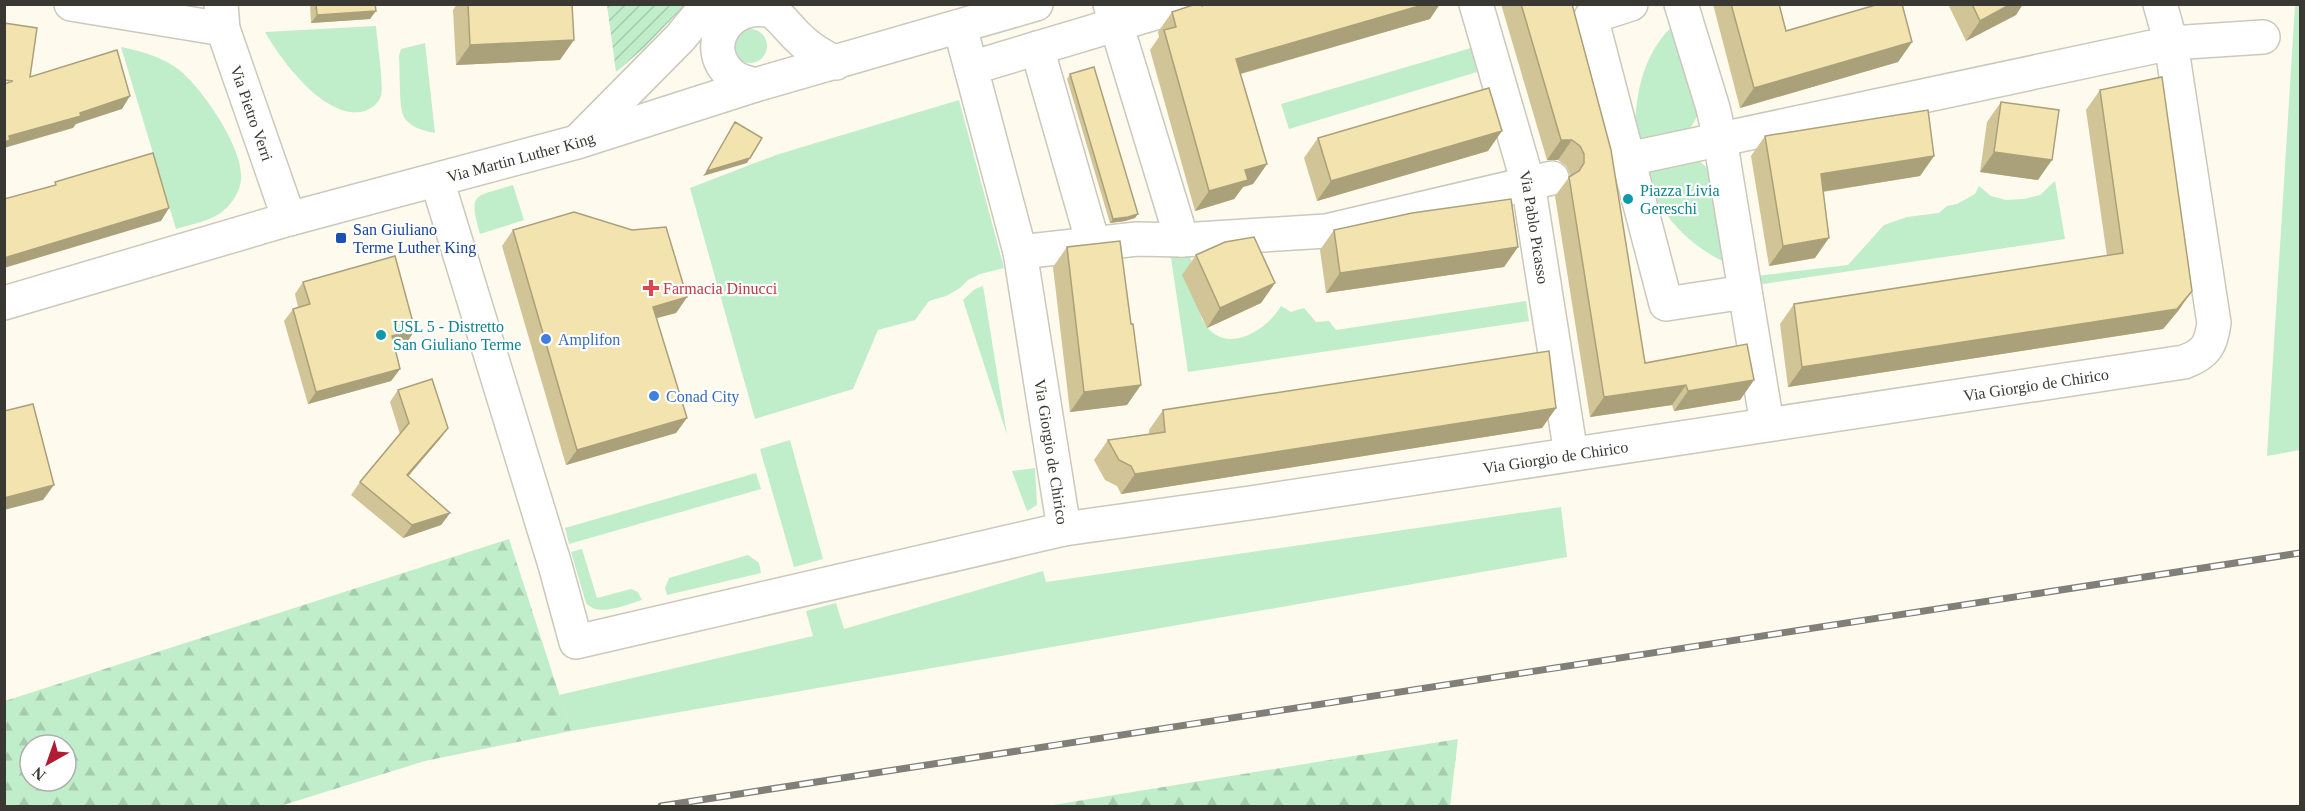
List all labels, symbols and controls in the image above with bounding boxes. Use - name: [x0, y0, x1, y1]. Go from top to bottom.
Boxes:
- street label: Via Pietro Verri: [227, 63, 276, 164]
- street label: Via Martin Luther King: [445, 129, 597, 185]
- street label: Via Pablo Picasso: [1516, 169, 1552, 285]
- place label: Piazza Livia Gereschi: [1640, 182, 1720, 217]
- marker: Piazza Livia Gereschi: [1621, 192, 1635, 206]
- place label: San Giuliano Terme Luther King: [353, 221, 476, 257]
- marker: San Giuliano Terme Luther King: [334, 231, 348, 245]
- place label: Farmacia Dinucci: [663, 280, 778, 297]
- marker: Farmacia Dinucci: [644, 281, 658, 295]
- place label: USL 5 - Distretto San Giuliano Terme: [393, 318, 521, 353]
- marker: USL 5 - Distretto San Giuliano Terme: [374, 328, 388, 342]
- place label: Amplifon: [558, 331, 620, 349]
- marker: Amplifon: [539, 332, 553, 346]
- street label: Via Giorgio de Chirico: [1962, 365, 2110, 404]
- street label: Via Giorgio de Chirico: [1031, 378, 1071, 526]
- place label: Conad City: [666, 388, 739, 406]
- marker: Conad City: [647, 389, 661, 403]
- street label: Via Giorgio de Chirico: [1482, 438, 1629, 477]
- north arrow: [18, 733, 78, 793]
- text: N: [28, 764, 49, 784]

